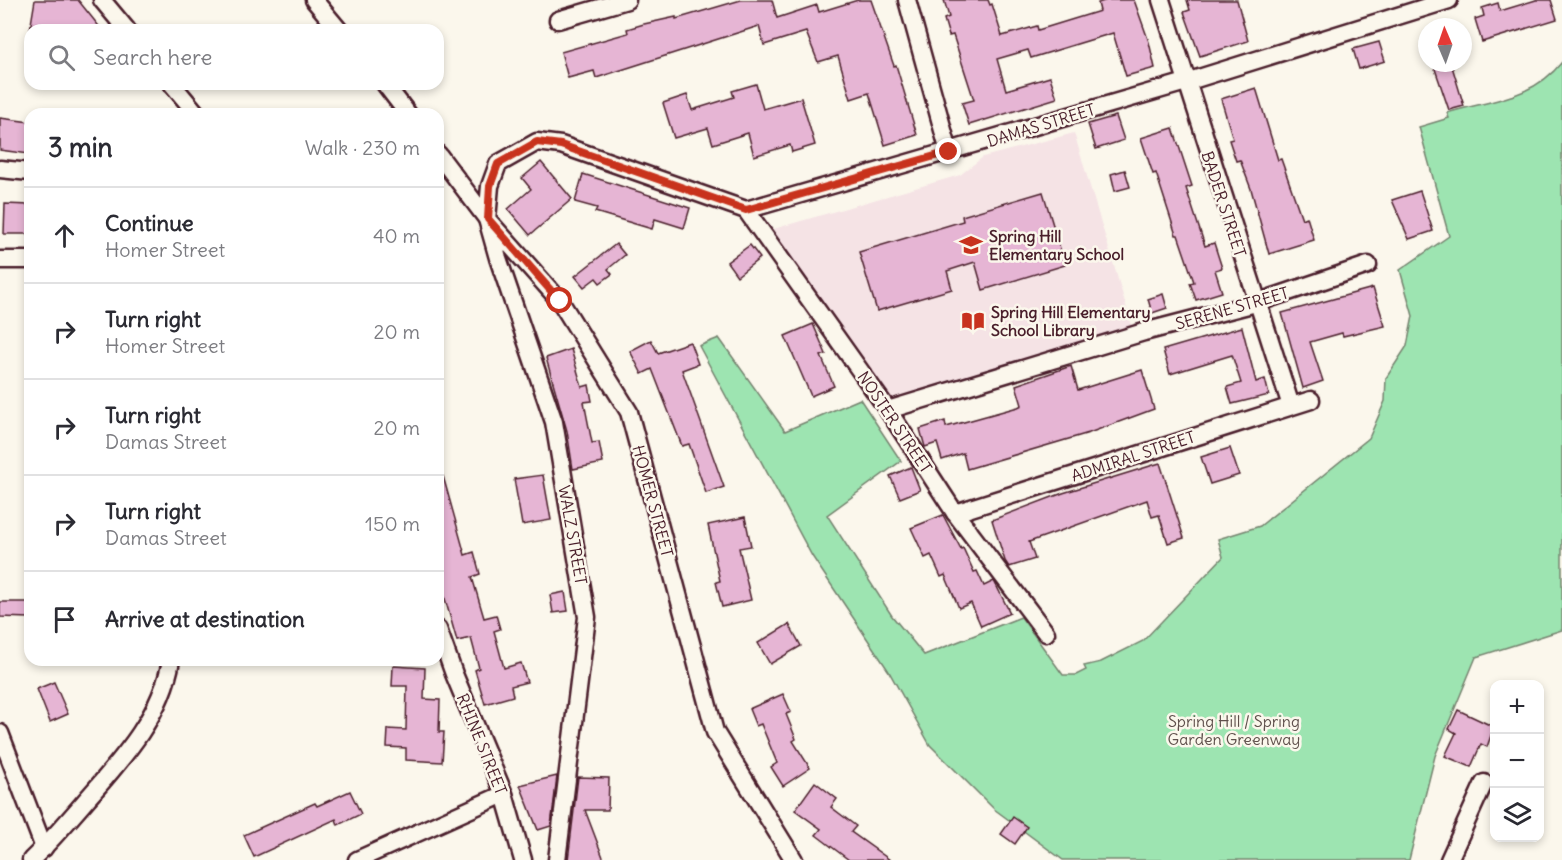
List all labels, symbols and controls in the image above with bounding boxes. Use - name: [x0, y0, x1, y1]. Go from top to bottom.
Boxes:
- north arrow: [1418, 18, 1472, 72]
- search box: [24, 24, 444, 90]
- icon: search: [45, 41, 78, 74]
- text: Search here: [93, 43, 212, 71]
- street label: DAMAS STREET: [984, 99, 1098, 151]
- text: 3 min: [48, 131, 113, 164]
- text: Walk · 230 m: [305, 135, 420, 160]
- route end: [935, 138, 961, 164]
- street label: BADER STREET: [1197, 149, 1251, 259]
- text: Continue: [105, 209, 194, 237]
- icon: ahead: [48, 219, 81, 252]
- text: 40 m: [373, 223, 420, 248]
- place label: Spring Hill Elementary School: [989, 226, 1124, 265]
- school or university icon: Spring Hill Elementary School: [958, 232, 984, 258]
- text: Homer Street: [105, 237, 225, 262]
- street label: SERENE STREET: [1173, 282, 1291, 334]
- route start: [546, 287, 572, 313]
- place label: Spring Hill Elementary School Library: [991, 302, 1151, 341]
- text: Turn right: [105, 305, 201, 333]
- library icon: Spring Hill Elementary School Library: [960, 308, 986, 334]
- icon: right: [48, 315, 81, 348]
- text: 20 m: [374, 319, 420, 344]
- text: Homer Street: [105, 333, 225, 358]
- street label: NOSTER STREET: [854, 367, 936, 477]
- text: Turn right: [105, 401, 201, 429]
- icon: right: [48, 411, 81, 444]
- text: 20 m: [374, 415, 420, 440]
- street label: ADMIRAL STREET: [1069, 427, 1197, 485]
- text: Damas Street: [105, 429, 227, 454]
- street label: HOMER STREET: [628, 443, 678, 559]
- street label: WALZ STREET: [554, 484, 592, 586]
- text: Turn right: [105, 497, 201, 525]
- icon: right: [48, 507, 81, 540]
- text: 150 m: [365, 511, 420, 536]
- text: Damas Street: [105, 525, 227, 550]
- icon: arrive: [48, 603, 81, 636]
- text: Arrive at destination: [105, 605, 305, 633]
- map controls: [1490, 680, 1544, 842]
- button: +: [1490, 680, 1544, 734]
- street label: RHINE STREET: [453, 690, 511, 798]
- park label: Spring Hill / Spring Garden Greenway: [1168, 711, 1300, 749]
- button: −: [1490, 734, 1544, 788]
- button: layers: [1490, 788, 1544, 842]

